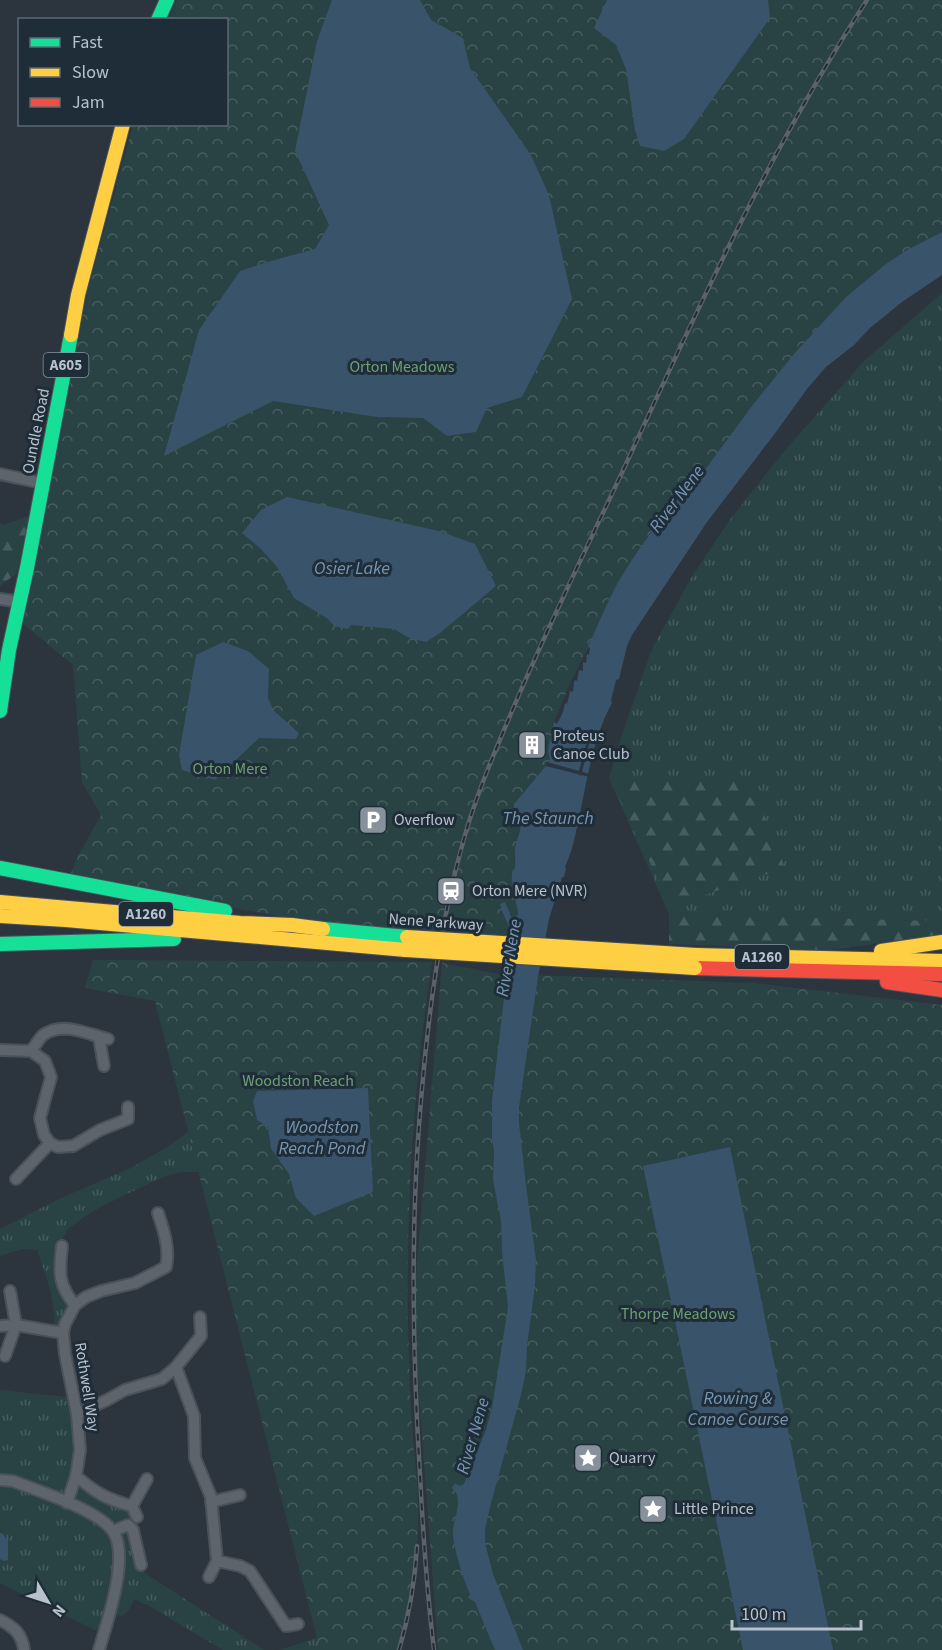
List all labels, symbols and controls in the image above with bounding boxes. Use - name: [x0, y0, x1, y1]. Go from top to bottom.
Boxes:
- legend: [18, 18, 228, 126]
- text: Fast: [72, 30, 103, 55]
- text: Slow: [72, 60, 109, 85]
- text: Jam: [72, 90, 105, 115]
- road number: A605: [44, 353, 88, 377]
- park label: Orton Meadows: [349, 356, 455, 378]
- street label: Oundle Road: [17, 386, 55, 476]
- water label: River Nene: [643, 460, 711, 538]
- water label: Osier Lake: [314, 556, 390, 581]
- place label: Proteus Canoe Club: [553, 725, 630, 765]
- building icon: Proteus Canoe Club: [516, 729, 548, 761]
- park label: Orton Mere: [193, 758, 268, 780]
- parking icon: Overflow: [357, 804, 389, 836]
- water label: The Staunch: [502, 806, 594, 831]
- place label: Overflow: [394, 809, 455, 831]
- station icon: Orton Mere (NVR): [435, 875, 467, 907]
- place label: Orton Mere (NVR): [472, 880, 587, 902]
- road number: A1260: [119, 902, 173, 926]
- street label: Nene Parkway: [388, 908, 485, 936]
- water label: River Nene: [490, 917, 528, 999]
- road number: A1260: [735, 945, 789, 969]
- park label: Woodston Reach: [242, 1070, 354, 1092]
- water label: Woodston Reach Pond: [279, 1115, 366, 1161]
- park label: Thorpe Meadows: [621, 1303, 736, 1325]
- street label: Rothwell Way: [69, 1341, 105, 1434]
- water label: Rowing & Canoe Course: [688, 1386, 789, 1432]
- water label: River Nene: [450, 1394, 496, 1477]
- place icon: Quarry: [572, 1442, 604, 1474]
- place label: Quarry: [609, 1447, 656, 1469]
- place icon: Little Prince: [637, 1493, 669, 1525]
- place label: Little Prince: [674, 1498, 754, 1520]
- north arrow: [18, 1572, 78, 1632]
- scale bar: [732, 1593, 861, 1631]
- text: N: [47, 1600, 71, 1622]
- text: 100 m: [741, 1602, 786, 1627]

